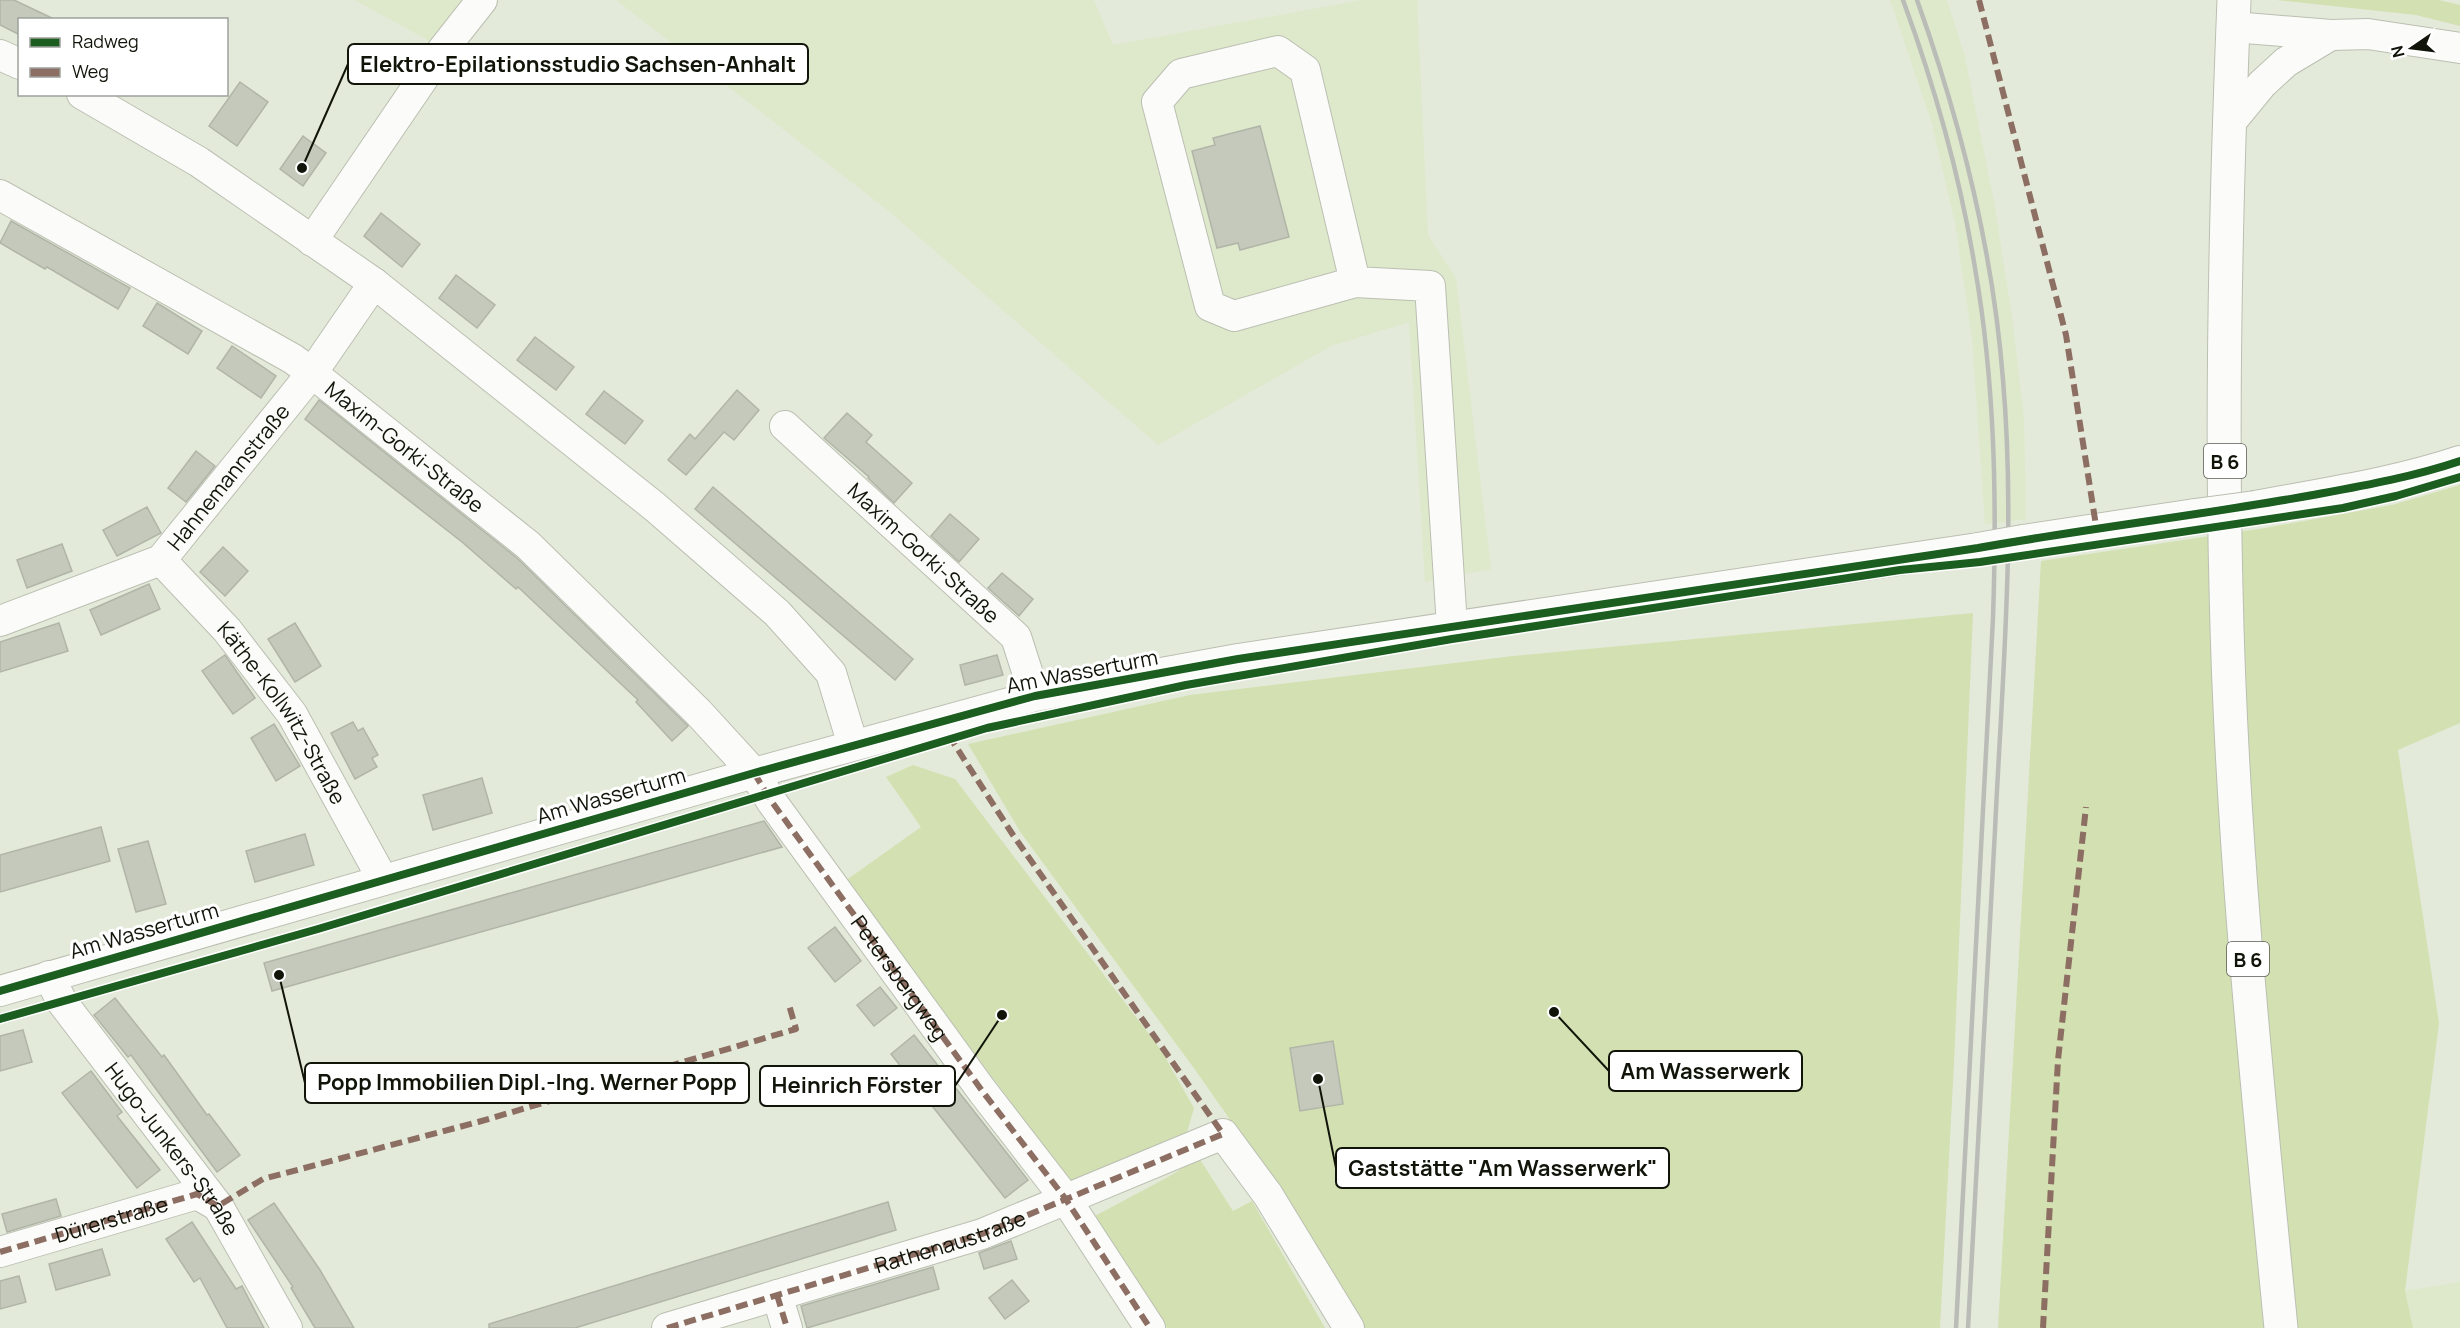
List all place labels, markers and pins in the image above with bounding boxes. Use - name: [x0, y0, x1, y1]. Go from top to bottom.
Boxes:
- callout: Elektro-Epilationsstudio Sachsen-Anhalt: [348, 44, 808, 84]
- callout: Am Wasserwerk: [1609, 1051, 1802, 1091]
- callout: Popp Immobilien Dipl.-Ing. Werner Popp: [305, 1063, 749, 1103]
- callout: Heinrich Förster: [760, 1066, 955, 1106]
- callout: Gaststätte "Am Wasserwerk": [1336, 1148, 1669, 1188]

